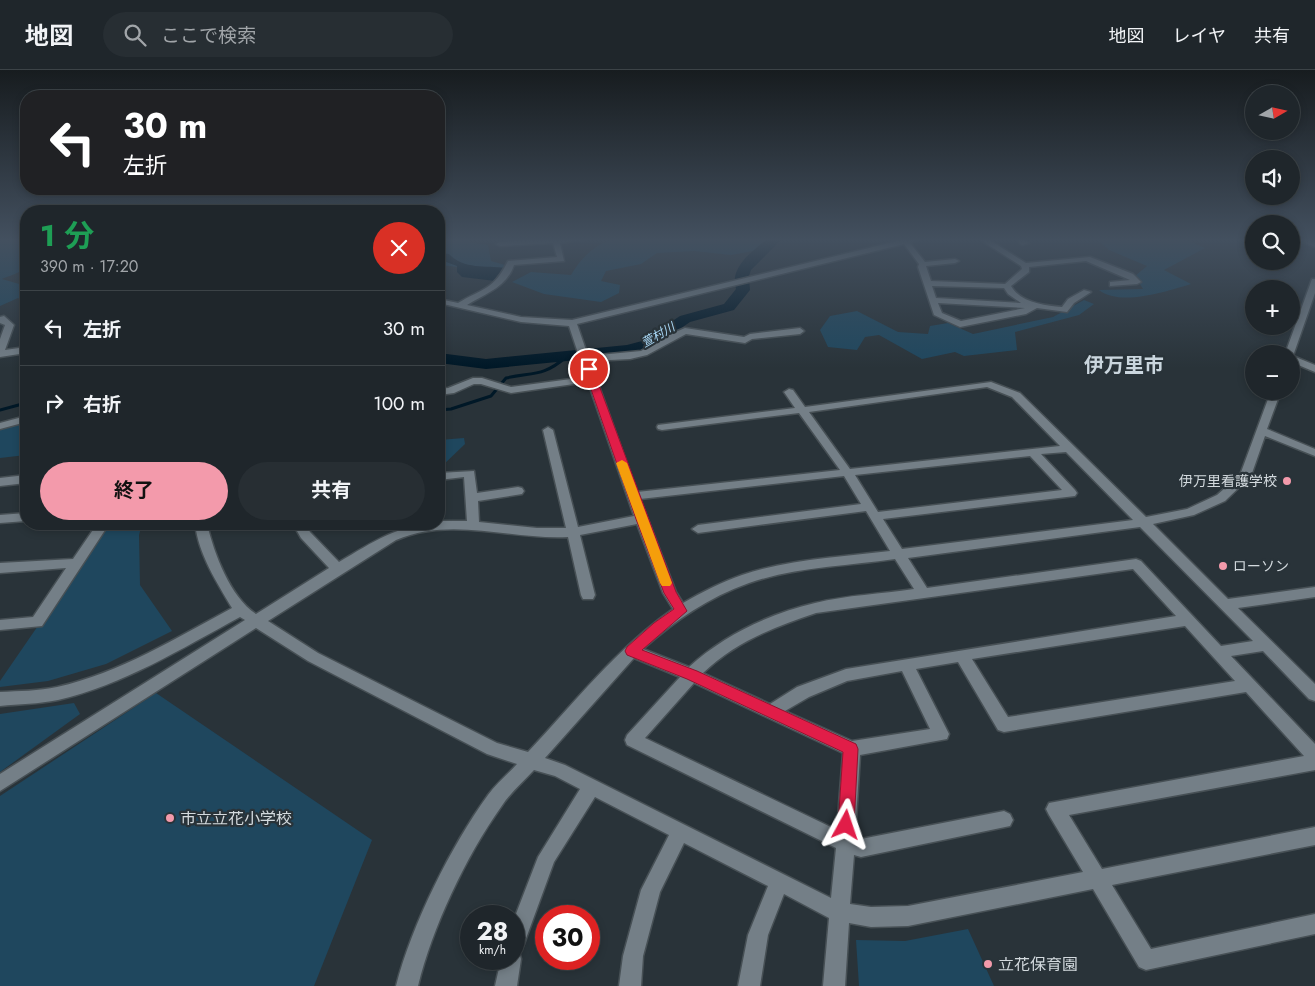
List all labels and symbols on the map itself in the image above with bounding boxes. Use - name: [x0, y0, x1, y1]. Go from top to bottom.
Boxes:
- north arrow: [1245, 85, 1300, 140]
- water label: 萱村川: [638, 317, 680, 352]
- pin: [568, 348, 610, 390]
- district label: 伊万里市: [1084, 351, 1164, 380]
- place label: 伊万里看護学校: [1179, 471, 1277, 491]
- marker: 伊万里看護学校: [1281, 475, 1293, 487]
- place label: ローソン: [1233, 556, 1289, 576]
- marker: ローソン: [1217, 560, 1229, 572]
- position arrow: [819, 798, 871, 850]
- place label: 市立立花小学校: [180, 807, 292, 830]
- marker: 市立立花小学校: [164, 812, 176, 824]
- speed limit sign: 30: [535, 905, 600, 970]
- place label: 立花保育園: [998, 953, 1078, 976]
- marker: 立花保育園: [982, 958, 994, 970]

